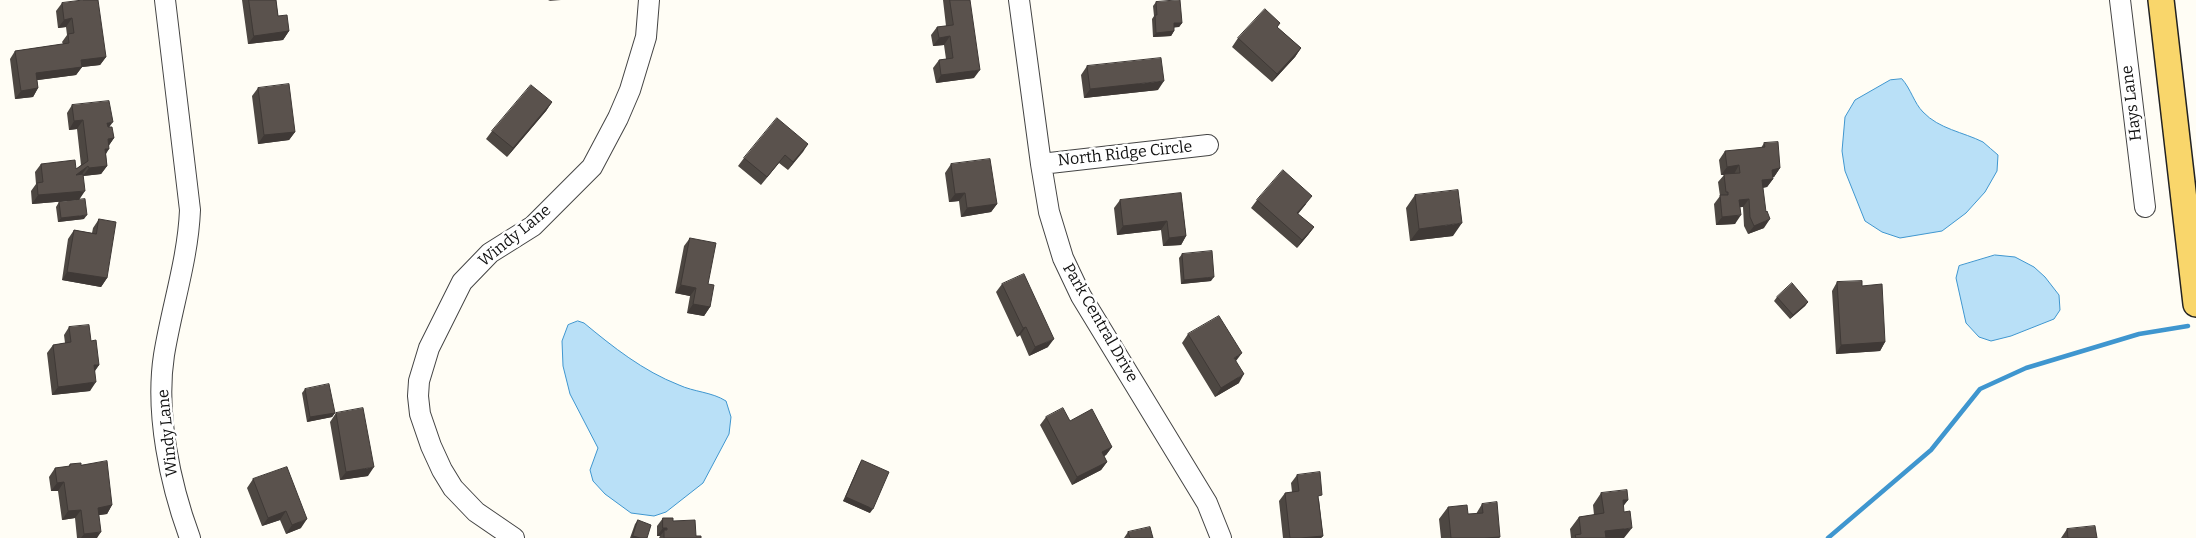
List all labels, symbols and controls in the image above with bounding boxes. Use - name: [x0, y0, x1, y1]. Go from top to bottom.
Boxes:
- street label: Hays Lane: [2118, 64, 2146, 142]
- street label: North Ridge Circle: [1057, 137, 1193, 171]
- street label: Windy Lane: [475, 201, 555, 271]
- street label: Park Central Drive: [1058, 260, 1142, 386]
- street label: Windy Lane: [154, 388, 182, 478]

